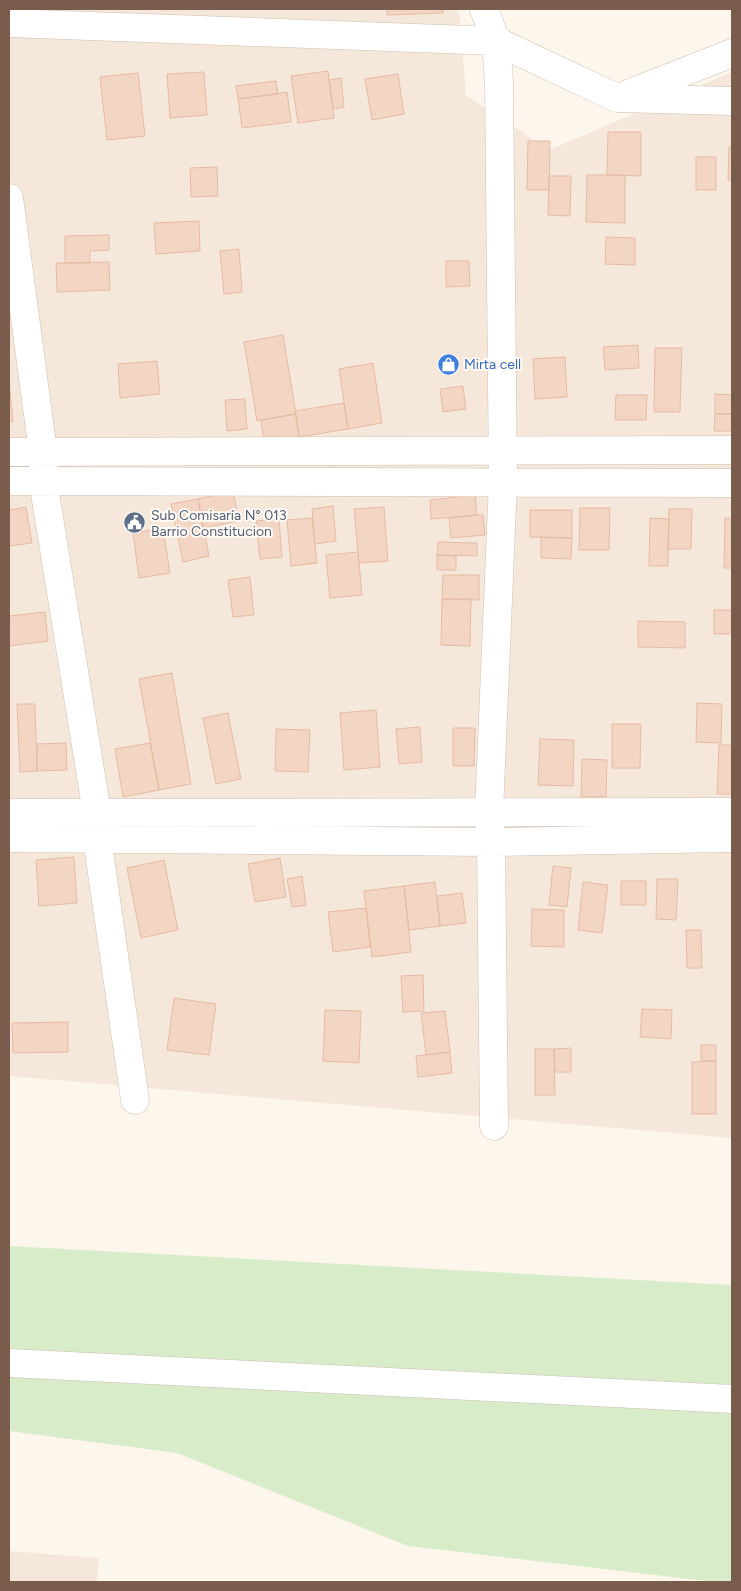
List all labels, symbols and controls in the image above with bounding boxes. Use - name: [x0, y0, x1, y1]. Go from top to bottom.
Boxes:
- shop icon: Mirta cell: [436, 352, 460, 376]
- place label: Mirta cell: [464, 356, 521, 373]
- place label: Sub Comisaría N° 013 Barrio Constitucion: [151, 507, 287, 540]
- public building icon: Sub Comisaría N° 013 Barrio Constitucion: [123, 511, 147, 535]

